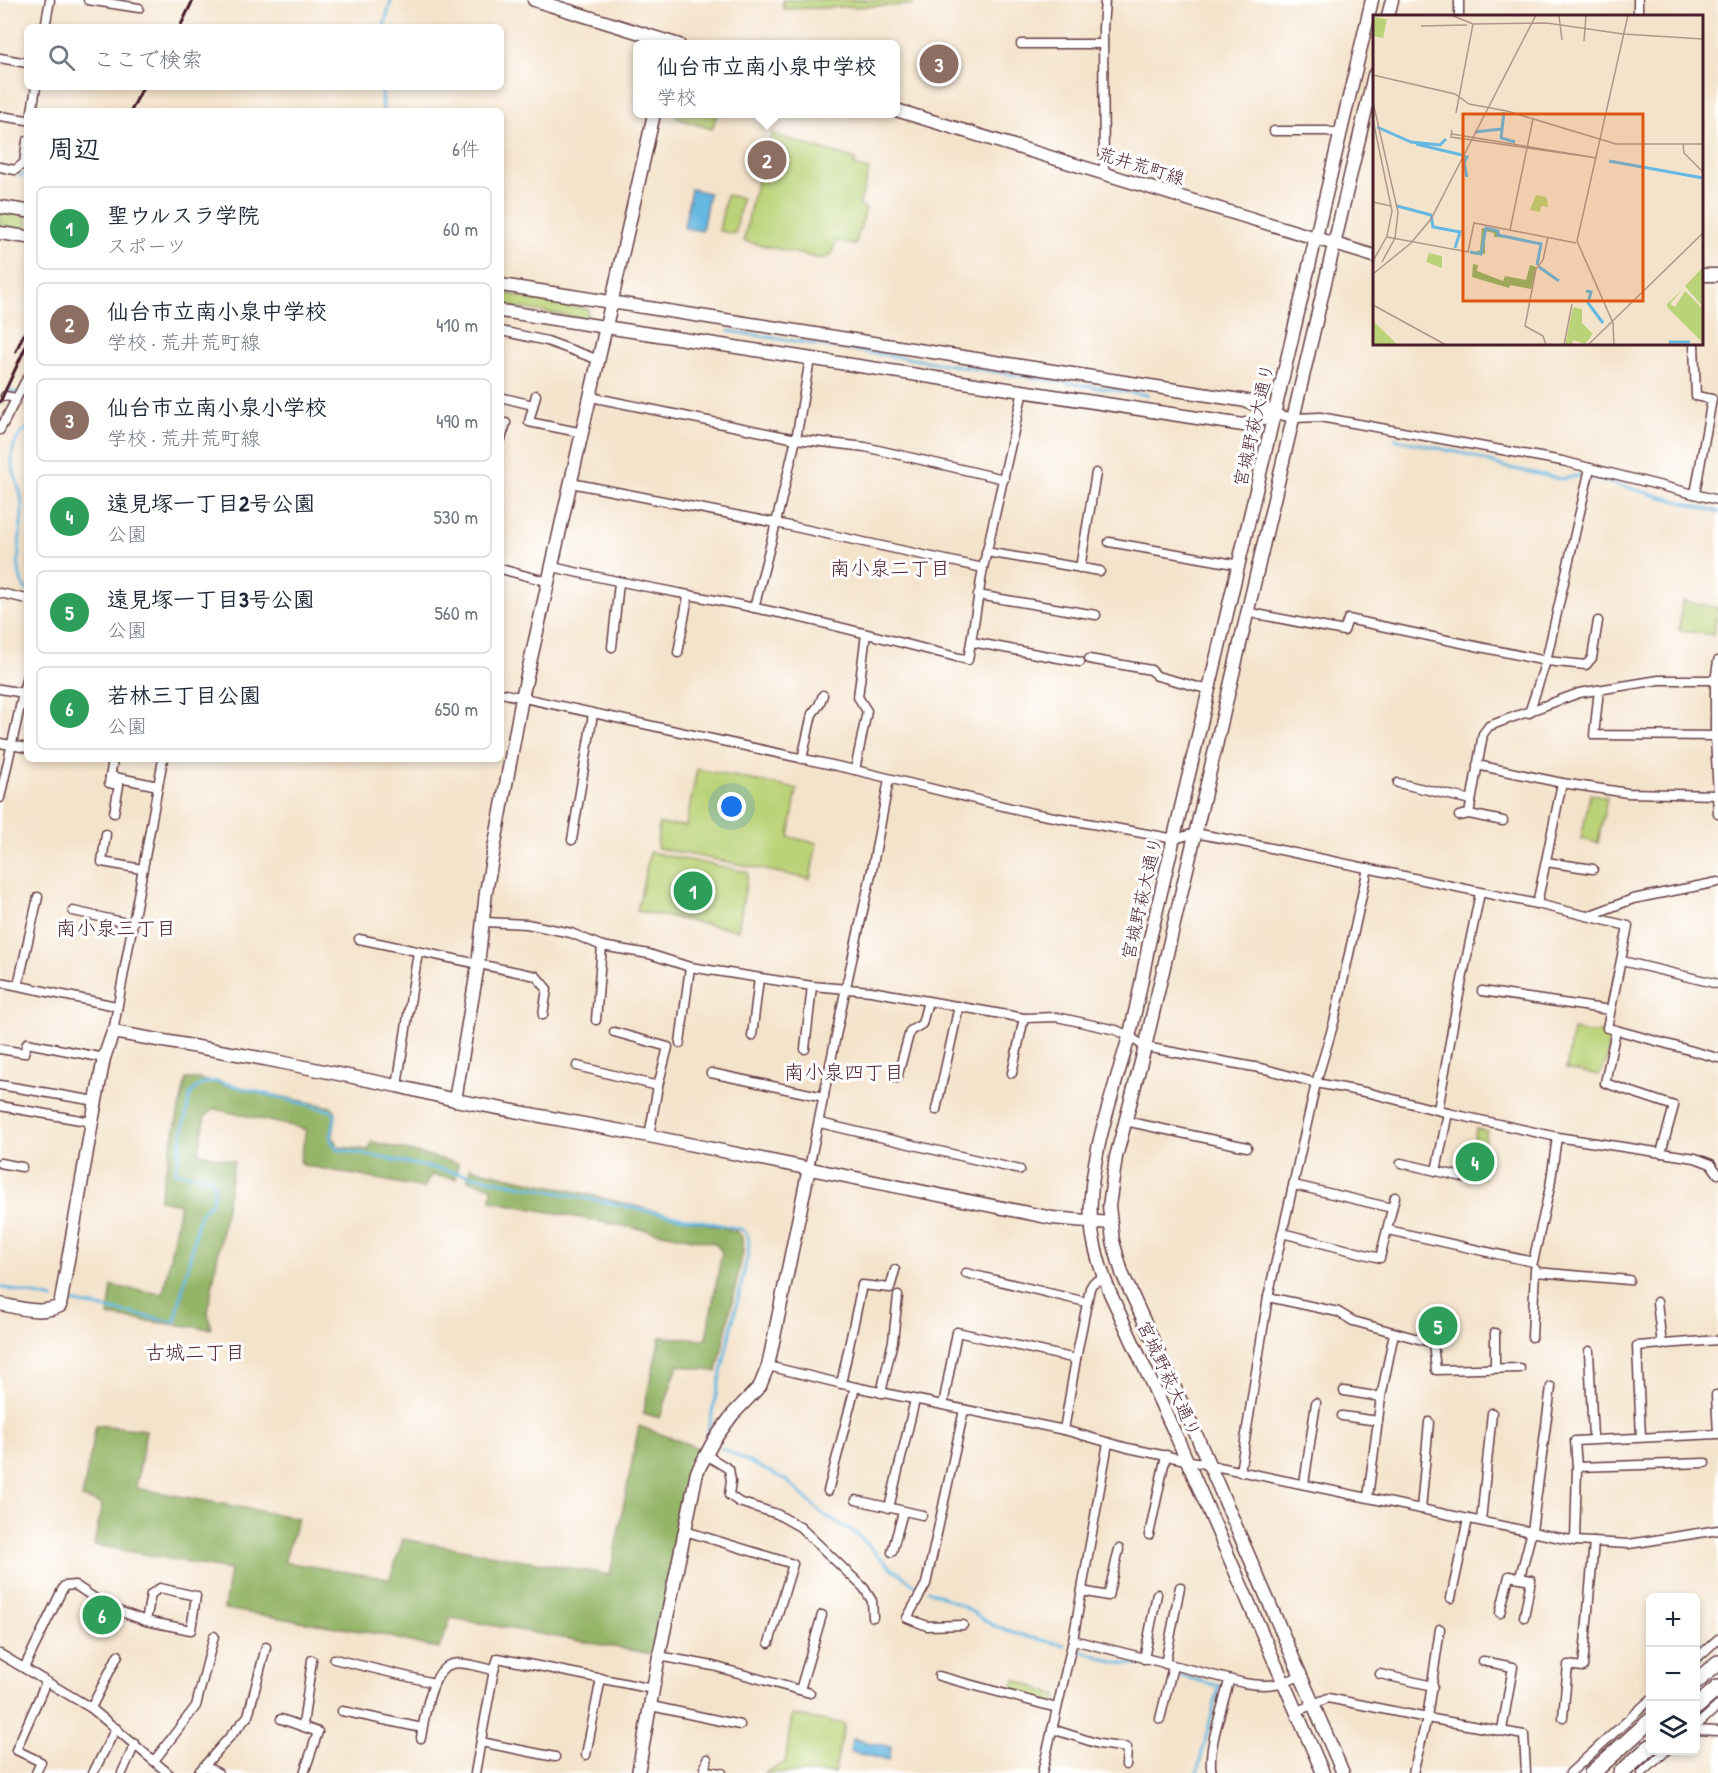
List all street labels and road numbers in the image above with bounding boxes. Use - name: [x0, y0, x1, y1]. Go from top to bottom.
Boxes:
- street label: 荒井荒町線: [1094, 140, 1188, 191]
- street label: 宮城野萩大通り: [1227, 361, 1280, 489]
- street label: 宮城野萩大通り: [1115, 834, 1168, 962]
- street label: 宮城野萩大通り: [1131, 1316, 1207, 1441]

